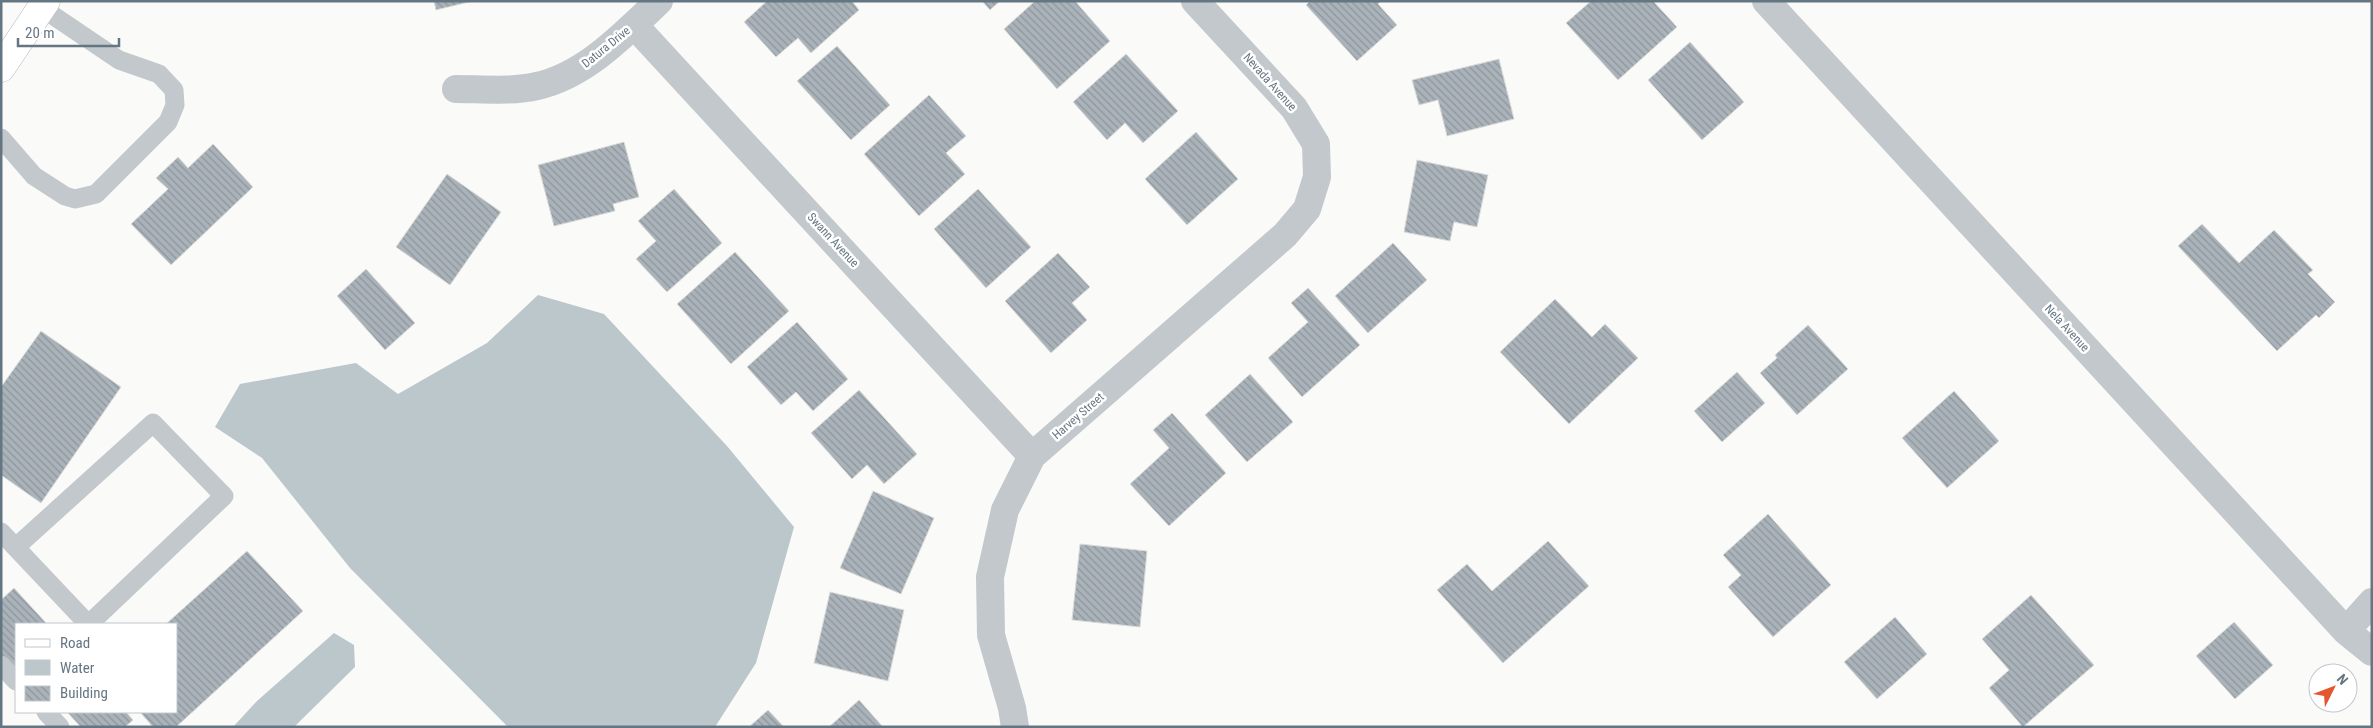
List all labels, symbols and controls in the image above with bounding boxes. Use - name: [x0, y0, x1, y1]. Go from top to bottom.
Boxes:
- scale bar: [18, 15, 119, 47]
- street label: Datura Drive: [579, 23, 633, 71]
- text: 20 m: [25, 24, 55, 42]
- street label: Nevada Avenue: [1240, 50, 1300, 114]
- street label: Swann Avenue: [804, 210, 862, 270]
- street label: Nela Avenue: [2042, 302, 2092, 355]
- street label: Harvey Street: [1049, 390, 1107, 442]
- legend: [15, 623, 178, 713]
- text: Road: [60, 634, 90, 652]
- text: Water: [60, 659, 95, 677]
- north arrow: [2308, 663, 2358, 713]
- text: N: [2334, 671, 2351, 688]
- text: Building: [60, 684, 108, 702]

